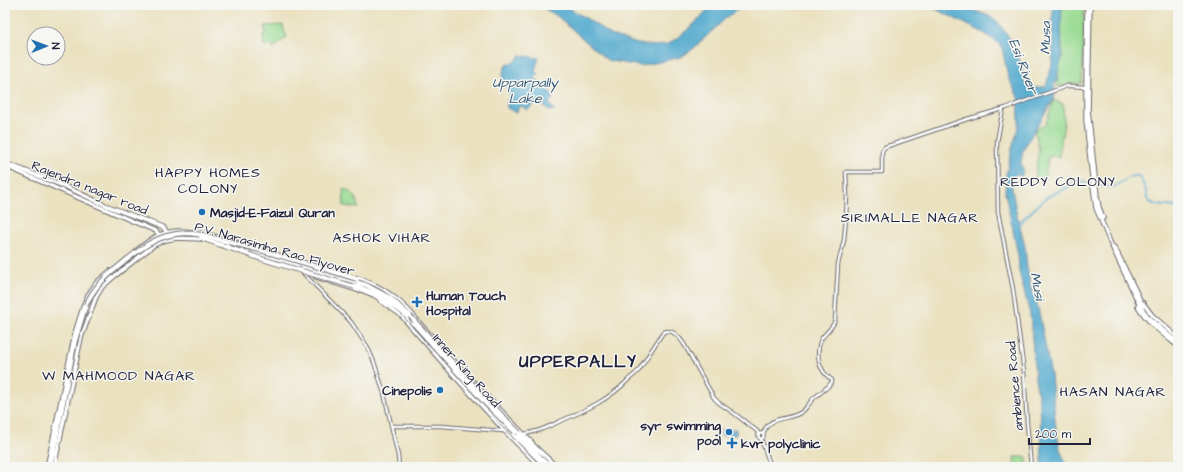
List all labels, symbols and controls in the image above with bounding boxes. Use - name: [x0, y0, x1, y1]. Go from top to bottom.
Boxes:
- water label: Musa: [1036, 21, 1056, 55]
- north arrow: [26, 26, 66, 66]
- water label: Esi River: [1003, 36, 1043, 98]
- text: N: [48, 42, 63, 50]
- water label: Upparpally Lake: [492, 73, 559, 109]
- street label: Rajendra nagar road: [28, 156, 151, 221]
- district label: HAPPY HOMES COLONY: [155, 163, 261, 199]
- district label: REDDY COLONY: [1000, 172, 1116, 192]
- place label: Masjid-E-Faizul Quran: [210, 204, 335, 223]
- marker: Masjid-E-Faizul Quran: [197, 207, 207, 217]
- district label: SIRIMALLE NAGAR: [841, 208, 979, 228]
- street label: P.V. Narasimha Rao Flyover: [192, 217, 357, 281]
- district label: ASHOK VIHAR: [332, 228, 432, 248]
- water label: Musi: [1025, 271, 1050, 304]
- place label: Human Touch Hospital: [426, 287, 506, 321]
- marker: Human Touch Hospital: [411, 296, 423, 308]
- street label: Inner Ring Road: [427, 330, 505, 412]
- street label: ambience Road: [1002, 340, 1028, 431]
- district label: UPPERPALLY: [519, 350, 637, 374]
- district label: W MAHMOOD NAGAR: [42, 366, 196, 386]
- place label: Cinepolis: [382, 382, 432, 401]
- district label: HASAN NAGAR: [1059, 382, 1167, 402]
- marker: Cinepolis: [435, 385, 445, 395]
- place label: syr swimming pool: [641, 417, 721, 451]
- scale bar: [1029, 420, 1090, 446]
- text: 200 m: [1035, 426, 1072, 443]
- marker: syr swimming pool: [724, 427, 734, 437]
- place label: kvr polyclinic: [741, 435, 822, 454]
- marker: kvr polyclinic: [726, 437, 738, 449]

